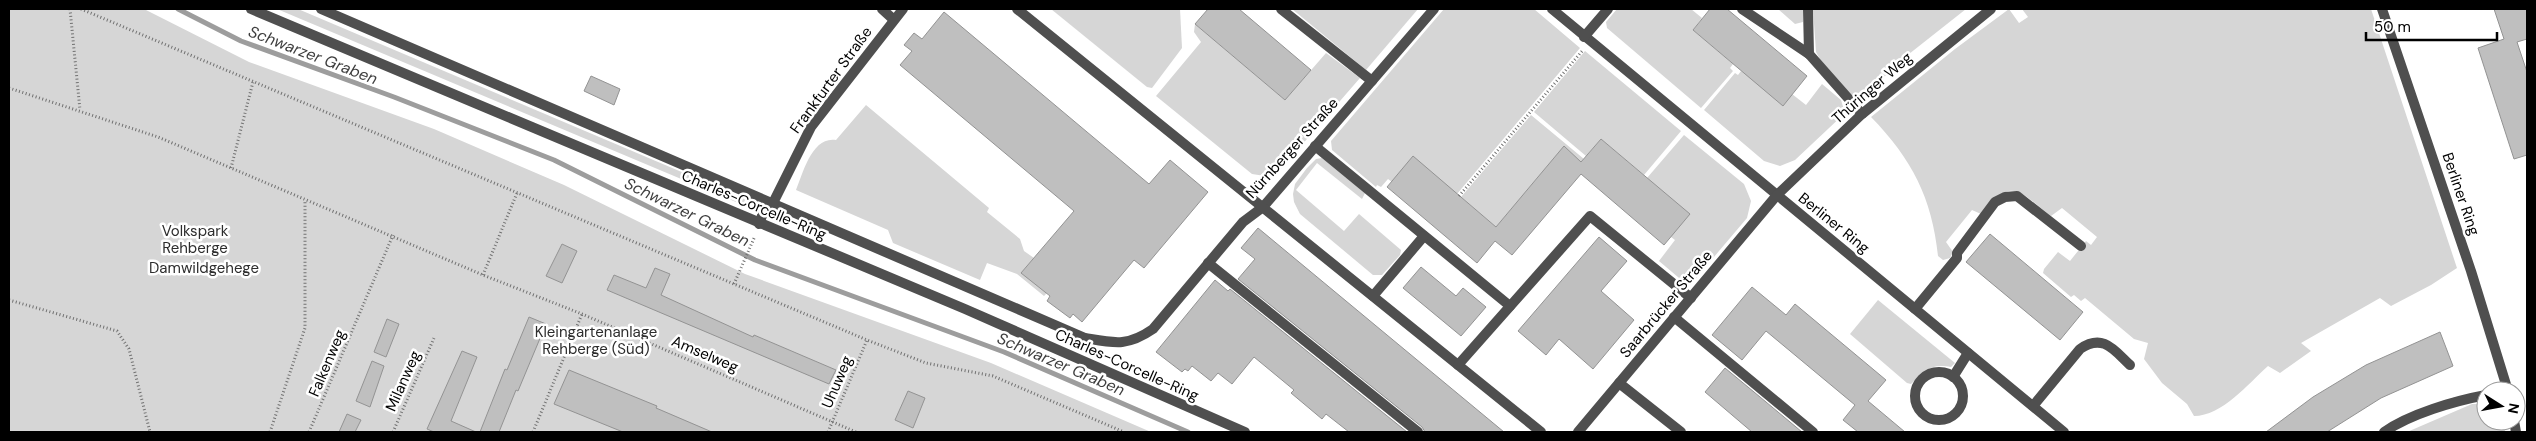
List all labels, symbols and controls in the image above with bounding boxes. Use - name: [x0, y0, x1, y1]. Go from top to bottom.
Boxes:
- scale bar: [2366, 10, 2497, 42]
- text: 50 m: [2374, 17, 2411, 37]
- water label: Schwarzer Graben: [245, 21, 381, 89]
- street label: Frankfurter Straße: [785, 23, 877, 137]
- street label: Thüringer Weg: [1828, 48, 1916, 128]
- street label: Nürnberger Straße: [1241, 93, 1343, 203]
- street label: Berliner Ring: [2438, 150, 2484, 238]
- street label: Charles-Corcelle-Ring: [679, 165, 829, 245]
- water label: Schwarzer Graben: [621, 173, 753, 251]
- street label: Berliner Ring: [1794, 188, 1874, 258]
- park label: Volkspark Rehberge: [162, 221, 229, 258]
- street label: Saarbrücker Straße: [1615, 246, 1717, 362]
- park label: Damwildgehege: [149, 258, 259, 278]
- park label: Kleingartenanlage Rehberge (Süd): [535, 322, 657, 359]
- street label: Charles-Corcelle-Ring: [1052, 324, 1202, 406]
- street label: Falkenweg: [304, 326, 350, 400]
- water label: Schwarzer Graben: [994, 328, 1128, 400]
- street label: Amselweg: [669, 331, 741, 377]
- street label: Milanweg: [381, 348, 425, 414]
- street label: Uhuweg: [817, 353, 857, 411]
- north arrow: [2476, 381, 2526, 431]
- text: N: [2504, 402, 2524, 415]

